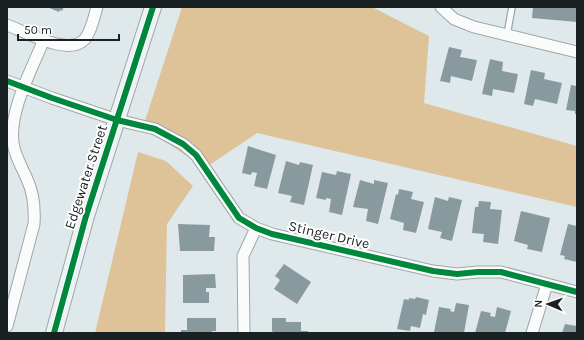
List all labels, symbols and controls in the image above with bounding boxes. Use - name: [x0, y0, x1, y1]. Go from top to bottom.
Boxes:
- scale bar: [18, 16, 119, 42]
- text: 50 m: [24, 23, 52, 37]
- street label: Edgewater Street: [61, 123, 111, 231]
- street label: Stinger Drive: [287, 217, 371, 253]
- north arrow: [528, 284, 568, 324]
- text: N: [532, 299, 545, 308]

